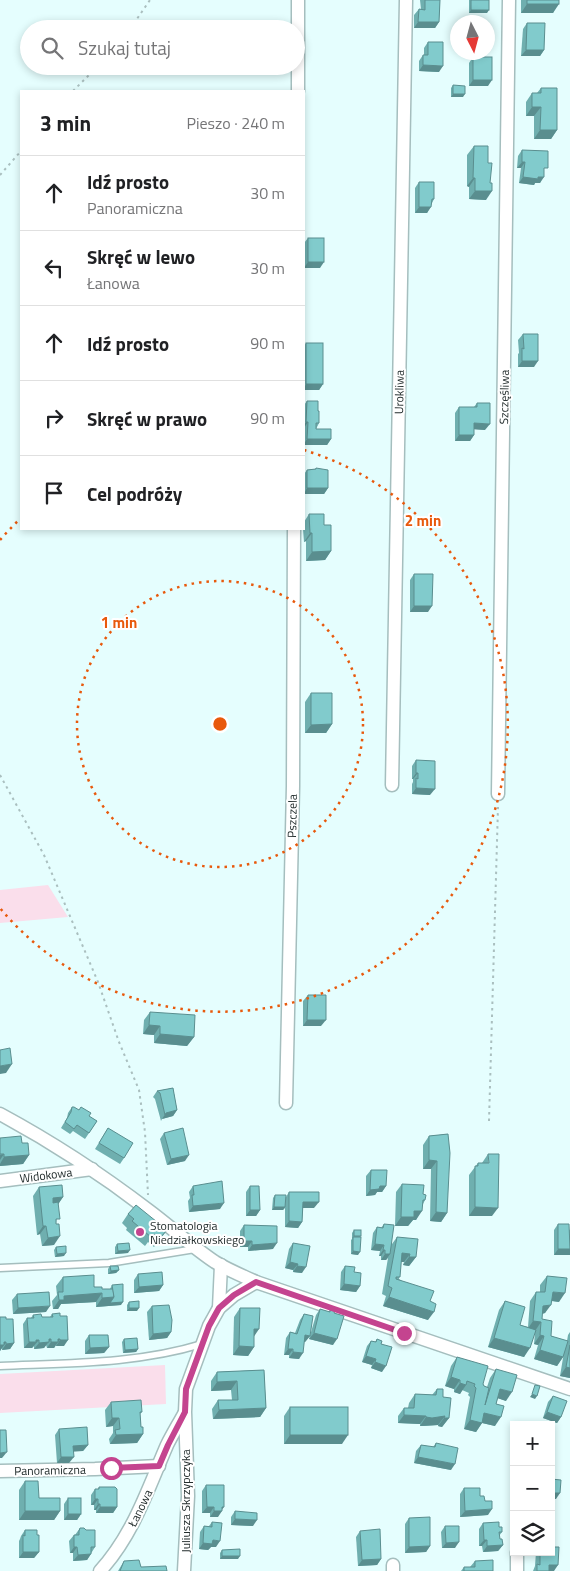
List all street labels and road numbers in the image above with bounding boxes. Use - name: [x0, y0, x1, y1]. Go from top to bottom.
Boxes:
- street label: Szczęśliwa: [494, 369, 514, 425]
- street label: Urokliwa: [389, 370, 409, 414]
- street label: Pszczela: [282, 794, 302, 838]
- street label: Widokowa: [19, 1162, 73, 1188]
- street label: Juliusza Skrzypczyka: [176, 1449, 195, 1553]
- street label: Panoramiczna: [14, 1460, 86, 1480]
- street label: Łanowa: [122, 1486, 157, 1531]

